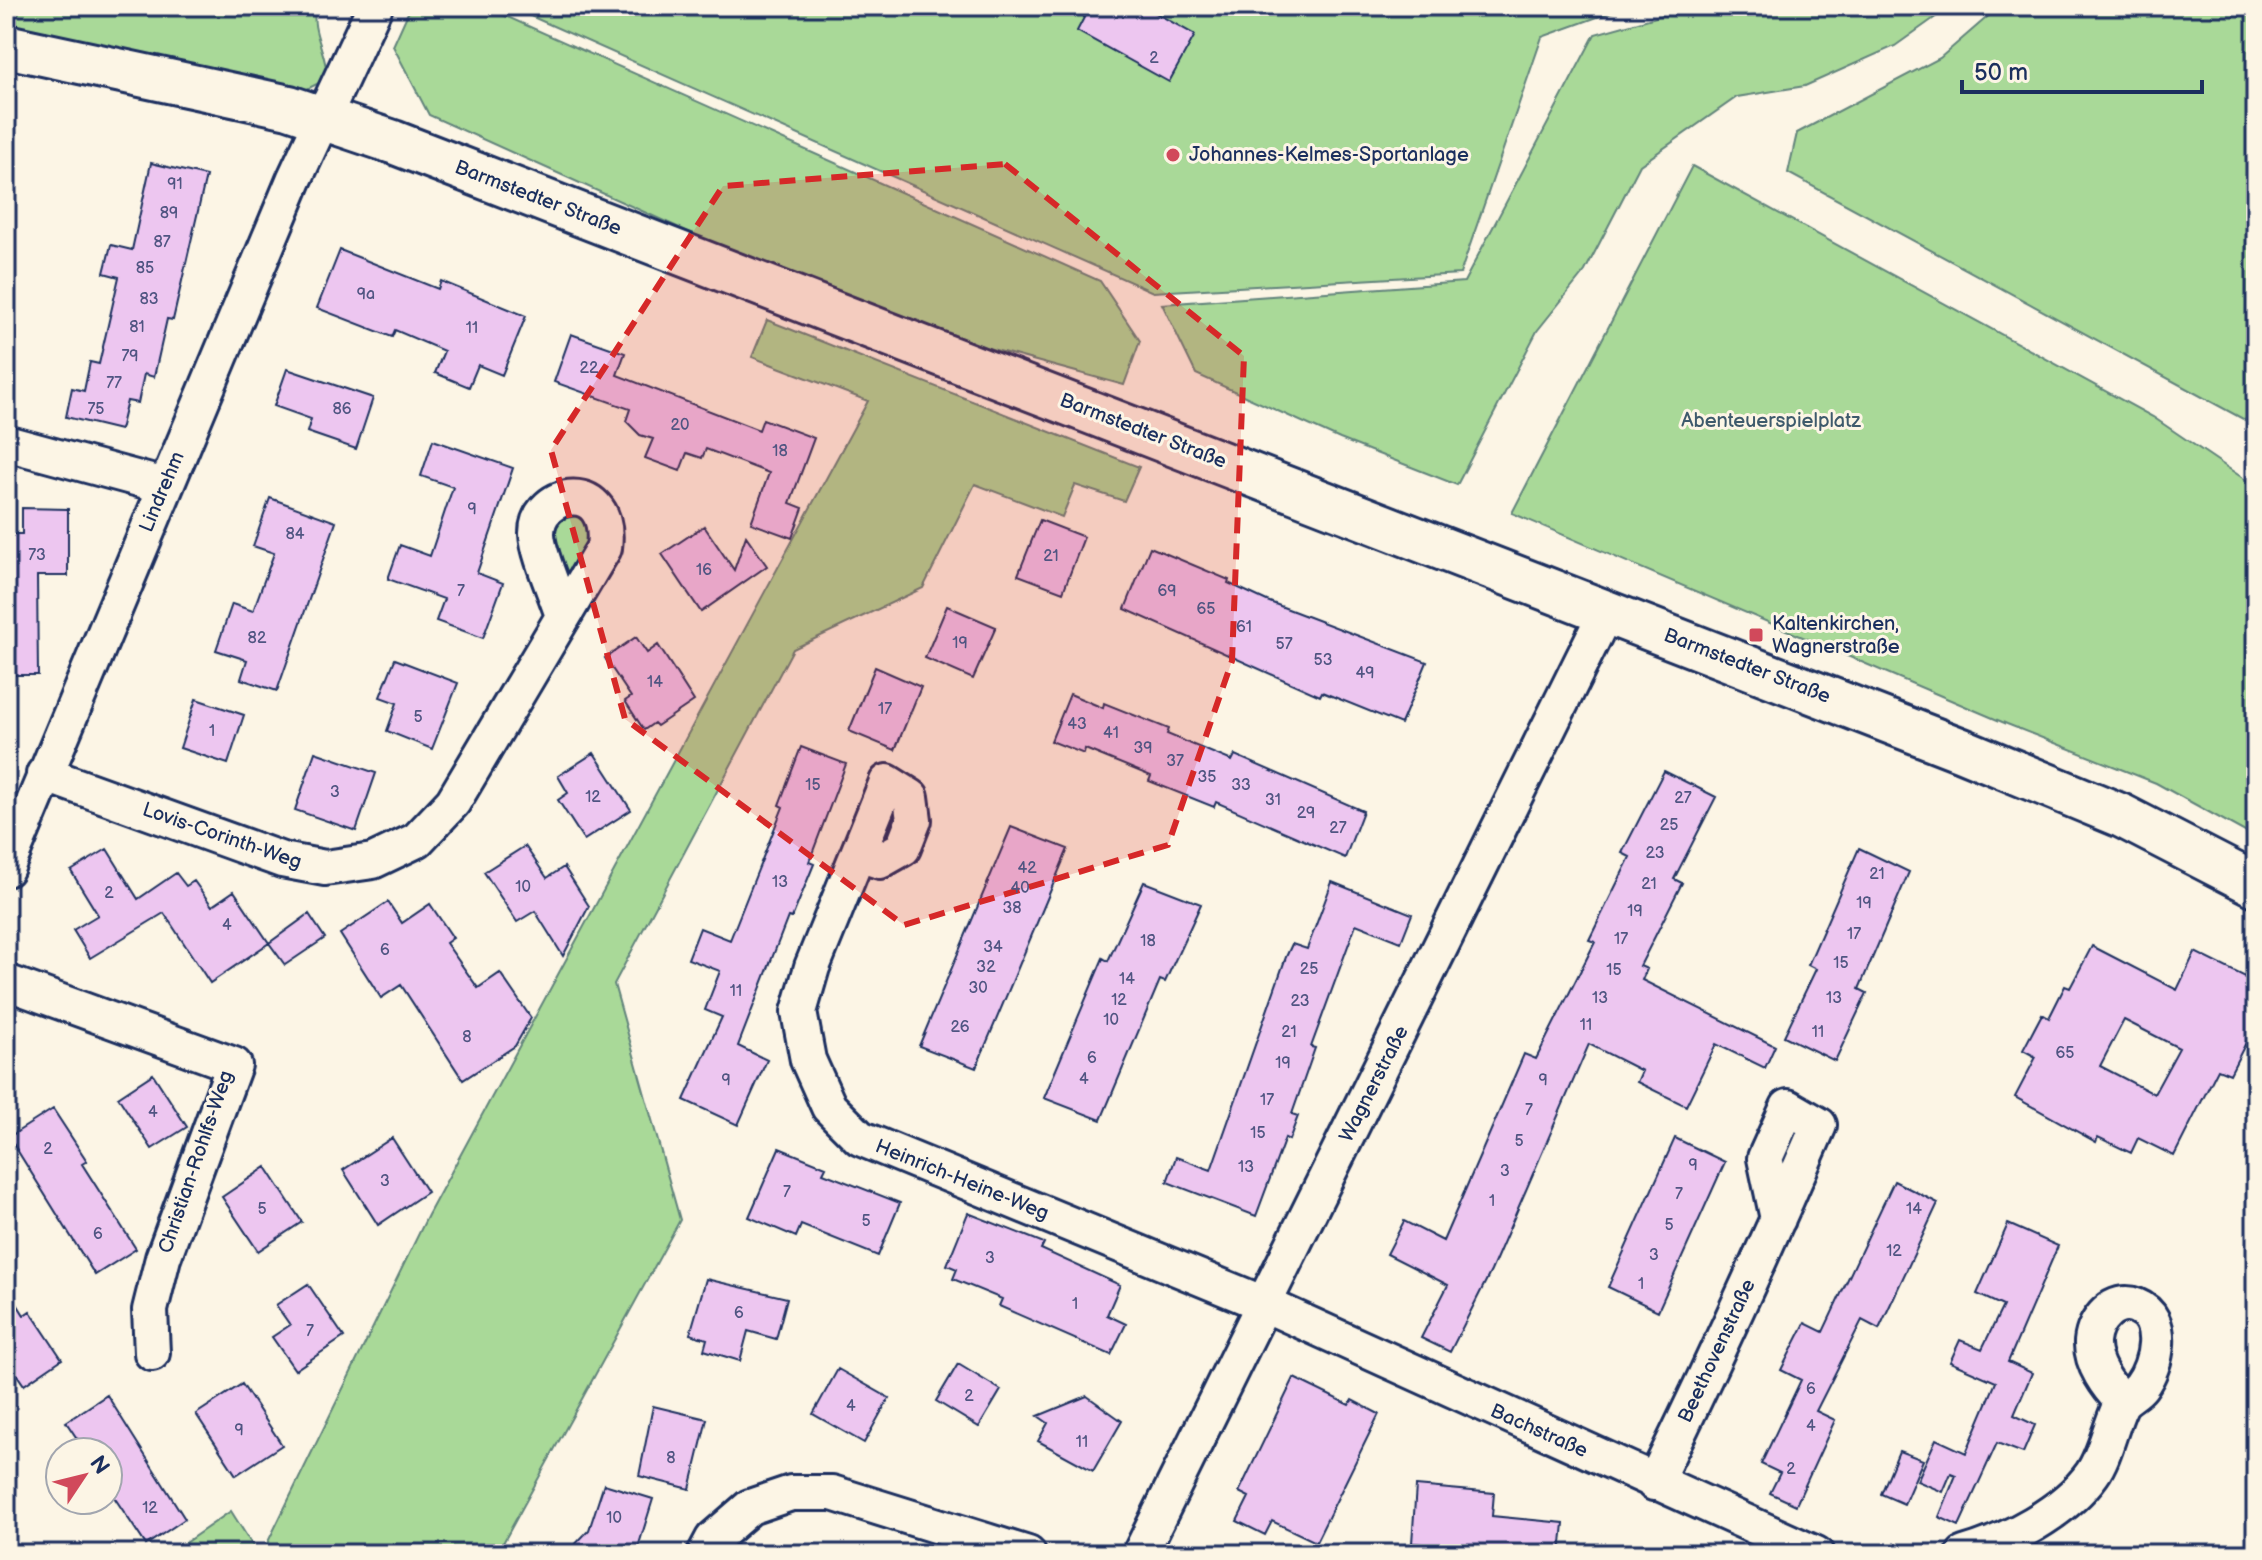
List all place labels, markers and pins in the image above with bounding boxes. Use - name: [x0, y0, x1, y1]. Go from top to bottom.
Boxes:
- place label: Johannes-Kelmes-Sportanlage: [1189, 143, 1469, 167]
- marker: Johannes-Kelmes-Sportanlage: [1164, 146, 1182, 164]
- place label: Kaltenkirchen, Wagnerstraße: [1772, 612, 1900, 659]
- marker: Kaltenkirchen, Wagnerstraße: [1747, 626, 1765, 644]

